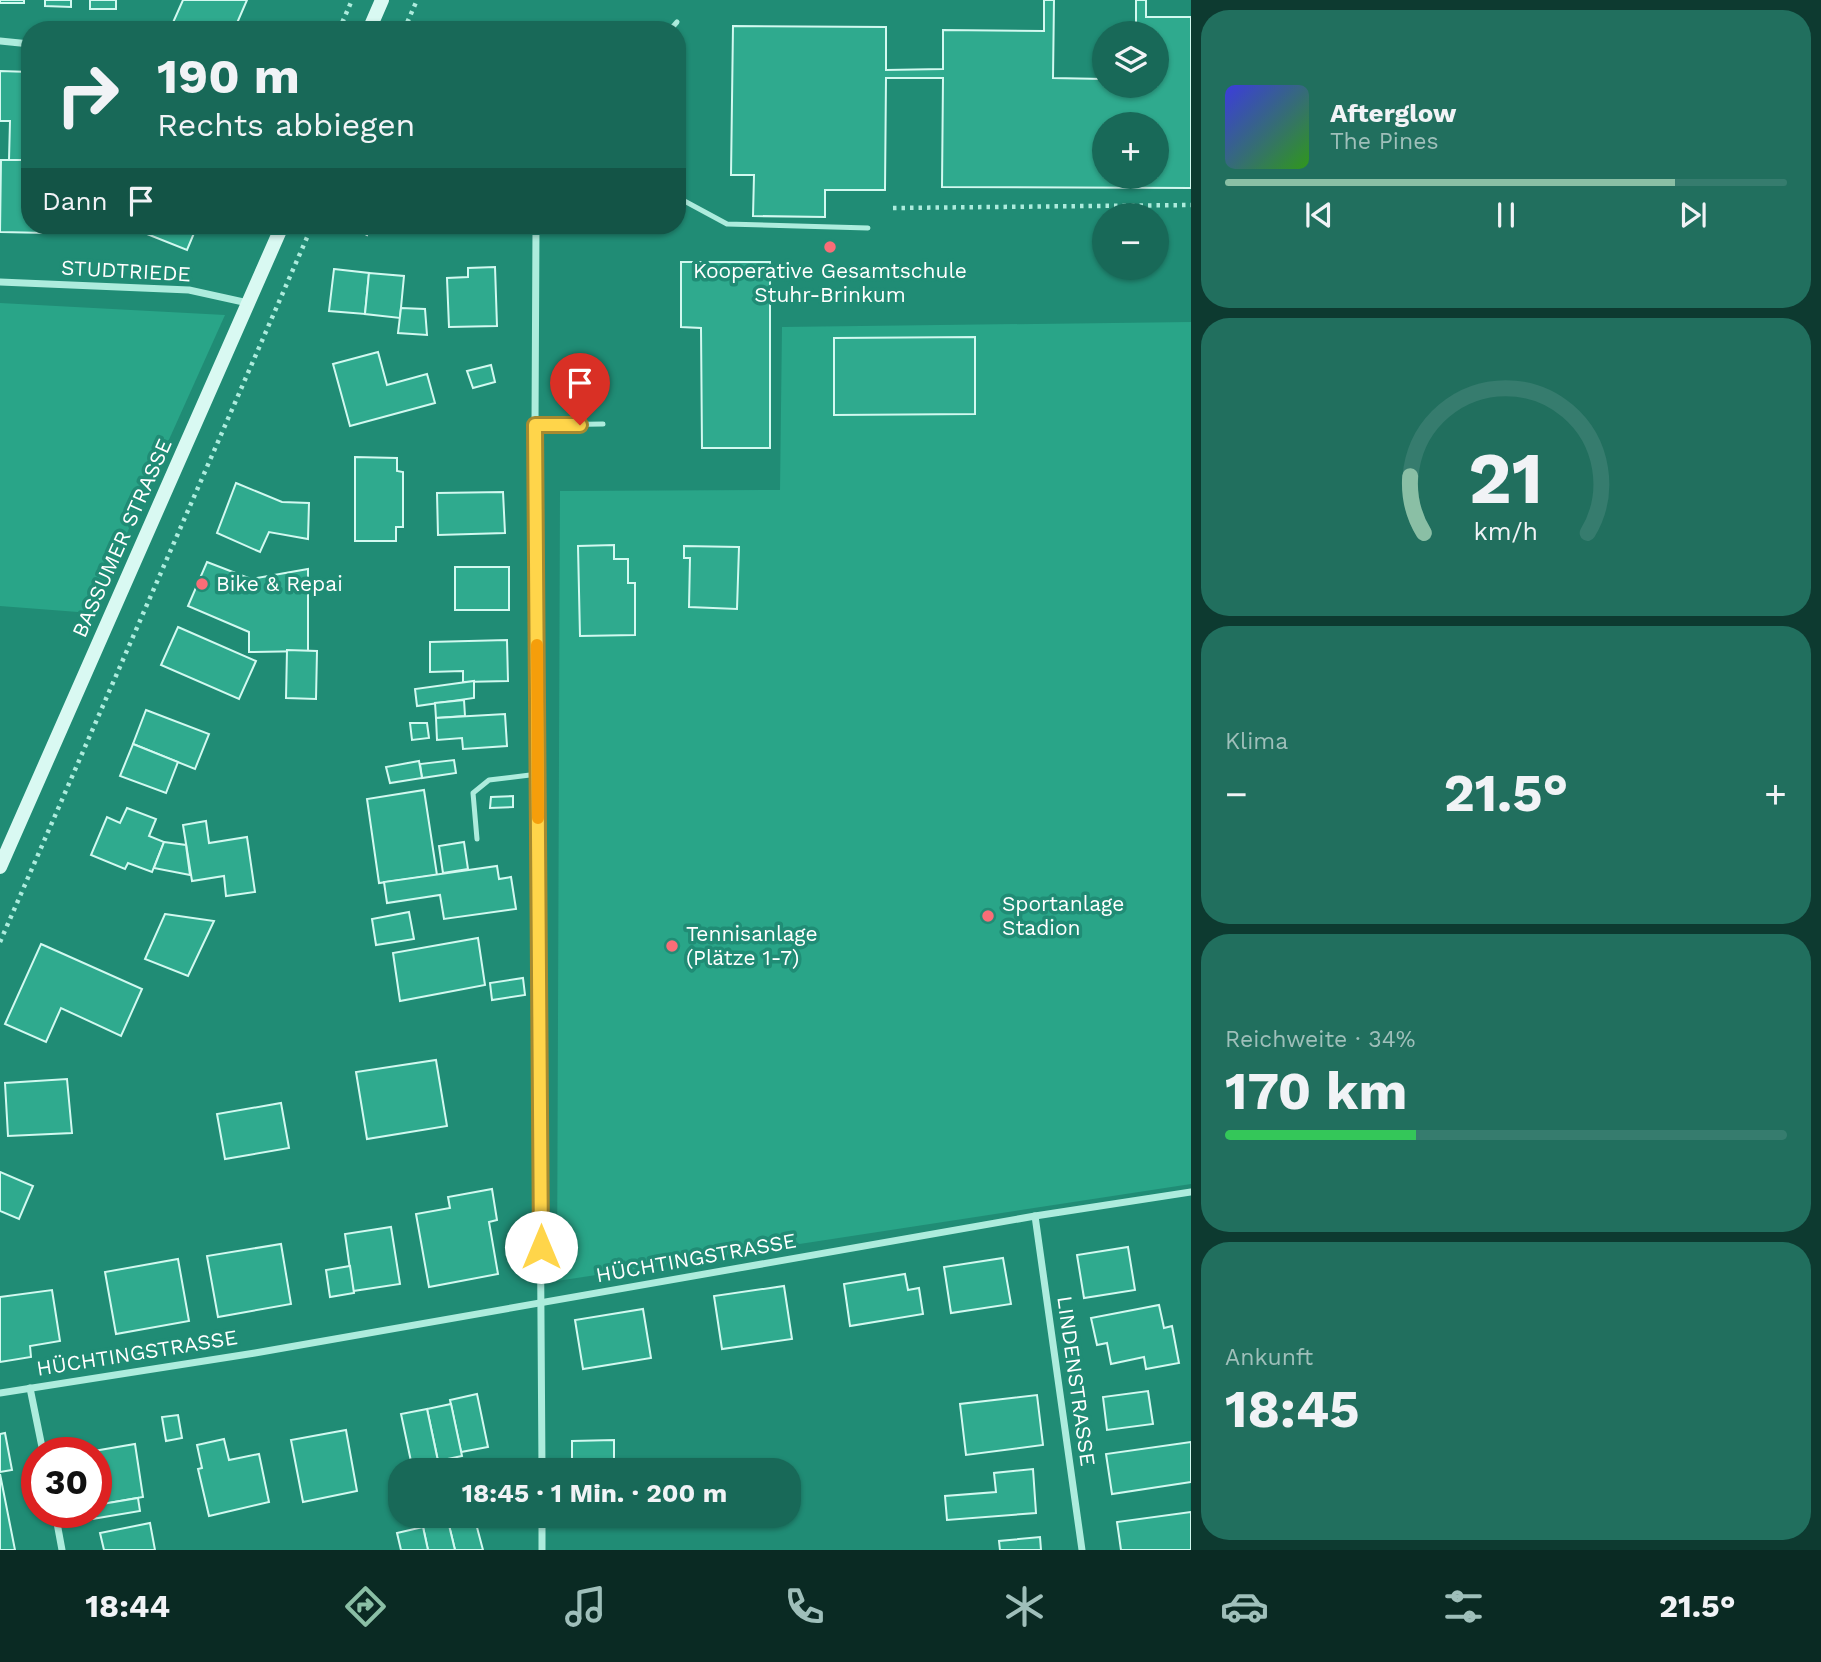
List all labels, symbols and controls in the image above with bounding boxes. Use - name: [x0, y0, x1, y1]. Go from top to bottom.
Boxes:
- map controls: [1092, 21, 1169, 280]
- button: layers: [1092, 21, 1169, 98]
- text: 190 m: [157, 47, 300, 105]
- icon: right: [42, 49, 133, 140]
- text: Afterglow: [1330, 98, 1456, 128]
- text: Rechts abbiegen: [157, 106, 415, 144]
- button: +: [1092, 112, 1169, 189]
- text: The Pines: [1330, 128, 1439, 155]
- icon: arrive: [122, 182, 160, 220]
- text: Dann: [42, 186, 108, 216]
- icon: previous: [1300, 196, 1338, 234]
- icon: pause: [1487, 196, 1525, 234]
- icon: next: [1674, 196, 1712, 234]
- button: −: [1092, 203, 1169, 280]
- marker: Kooperative Gesamtschule Stuhr-Brinkum: [822, 239, 838, 255]
- street label: STUDTRIEDE: [61, 255, 192, 286]
- place label: Kooperative Gesamtschule Stuhr-Brinkum: [693, 258, 967, 307]
- pin: [550, 353, 610, 425]
- icon: arrive: [561, 364, 599, 402]
- street label: BASSUMER STRASSE: [66, 435, 177, 641]
- text: 21: [1469, 435, 1543, 521]
- text: km/h: [1474, 517, 1538, 546]
- place label: Bike & Repai: [216, 571, 343, 596]
- marker: Bike & Repai: [194, 576, 210, 592]
- text: Klima: [1225, 728, 1288, 755]
- text: 21.5°: [1444, 763, 1568, 824]
- text: −: [1225, 772, 1248, 816]
- text: +: [1764, 772, 1787, 816]
- place label: Sportanlage Stadion: [1002, 891, 1124, 940]
- marker: Sportanlage Stadion: [980, 908, 996, 924]
- place label: Tennisanlage (Plätze 1-7): [686, 921, 818, 970]
- marker: Tennisanlage (Plätze 1-7): [664, 938, 680, 954]
- text: Reichweite · 34%: [1225, 1026, 1415, 1053]
- text: 170 km: [1225, 1061, 1407, 1122]
- position arrow: [504, 1210, 578, 1284]
- street label: HÜCHTINGSTRASSE: [594, 1228, 798, 1287]
- street label: LINDENSTRASSE: [1052, 1294, 1101, 1468]
- street label: HÜCHTINGSTRASSE: [35, 1324, 239, 1381]
- text: Ankunft: [1225, 1344, 1313, 1371]
- text: 18:45: [1225, 1379, 1360, 1440]
- speed limit sign: 30: [21, 1437, 112, 1528]
- text: 18:45 · 1 Min. · 200 m: [462, 1478, 727, 1508]
- icon: directions: [341, 1582, 390, 1631]
- icon: music: [561, 1582, 610, 1631]
- icon: phone: [780, 1582, 829, 1631]
- icon: climate: [1000, 1582, 1049, 1631]
- icon: car: [1220, 1582, 1269, 1631]
- icon: filters: [1439, 1582, 1488, 1631]
- text: 18:44: [85, 1587, 170, 1625]
- text: 21.5°: [1659, 1587, 1736, 1625]

